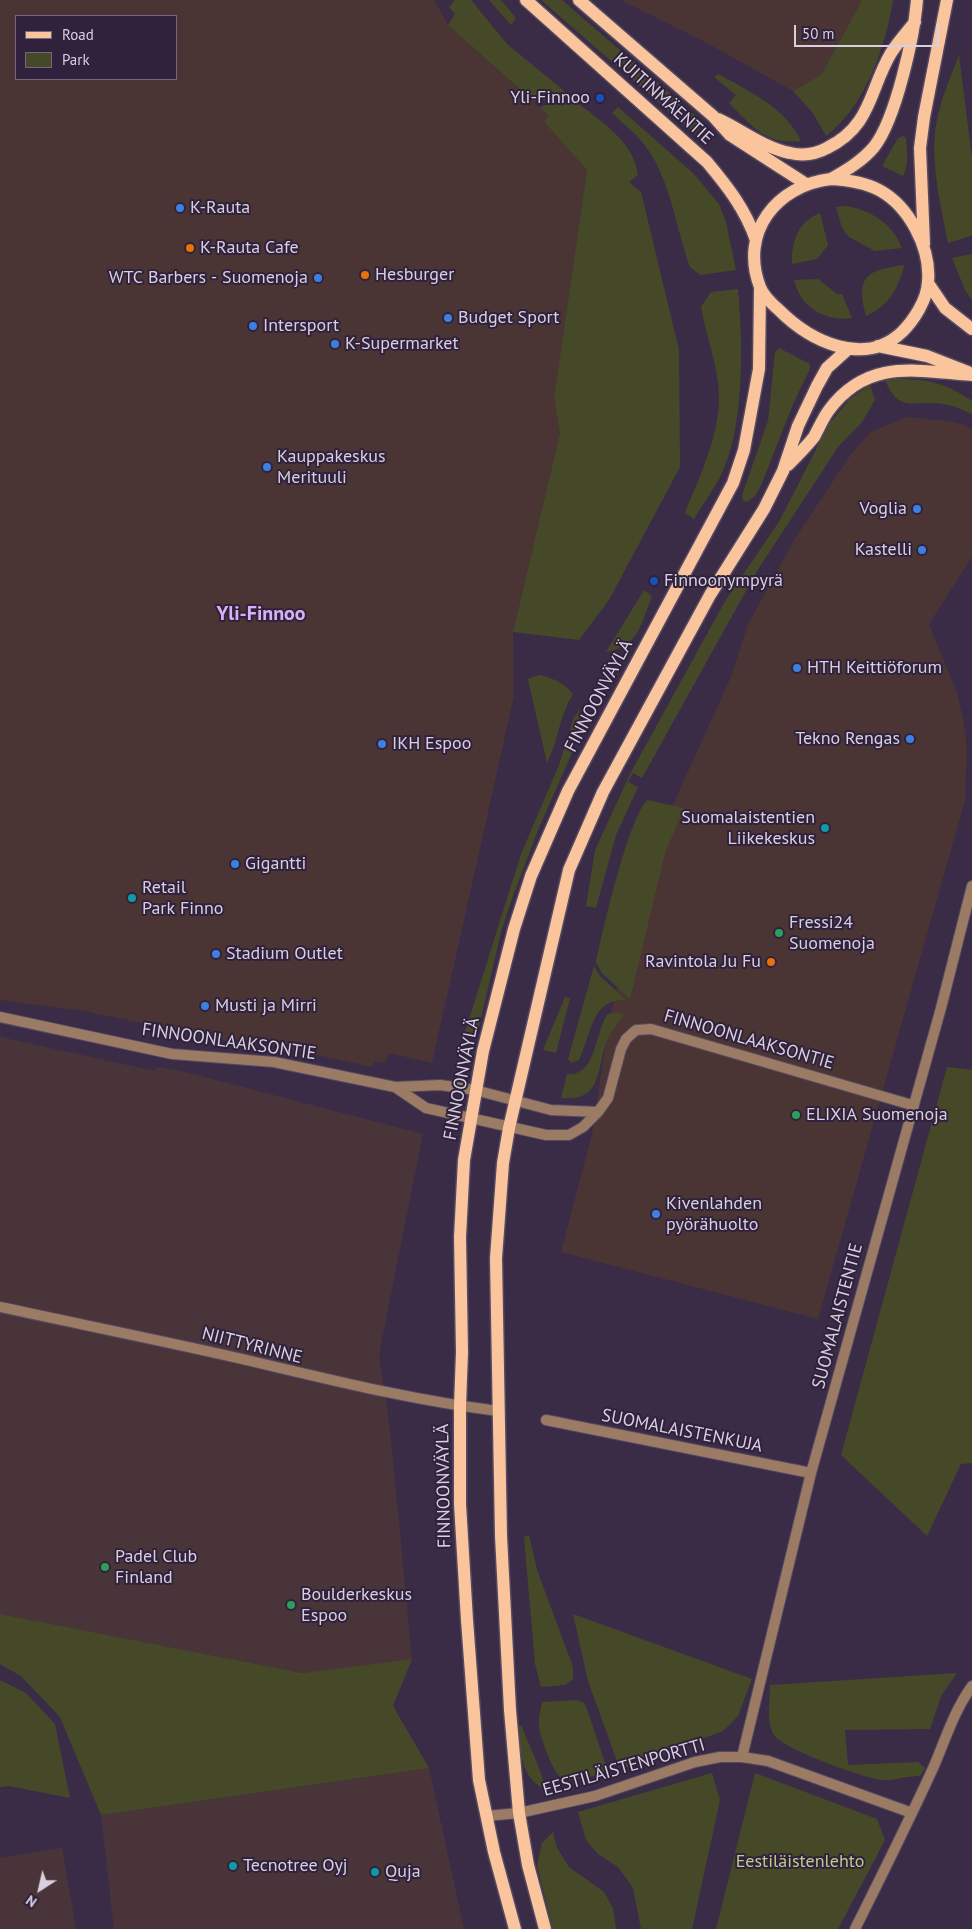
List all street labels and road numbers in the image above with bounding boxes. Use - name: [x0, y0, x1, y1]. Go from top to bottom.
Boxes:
- street label: KUITINMÄENTIE: [609, 49, 717, 149]
- street label: FINNOONVÄYLÄ: [560, 636, 638, 756]
- street label: FINNOONLAAKSONTIE: [662, 1005, 836, 1075]
- street label: FINNOONVÄYLÄ: [440, 1016, 484, 1142]
- street label: FINNOONLAAKSONTIE: [140, 1019, 318, 1065]
- street label: SUOMALAISTENTIE: [808, 1241, 868, 1391]
- street label: NIITTYRINNE: [200, 1323, 304, 1369]
- street label: SUOMALAISTENKUJA: [600, 1405, 764, 1457]
- street label: FINNOONVÄYLÄ: [432, 1424, 456, 1548]
- street label: EESTILÄISTENPORTTI: [540, 1734, 708, 1802]

